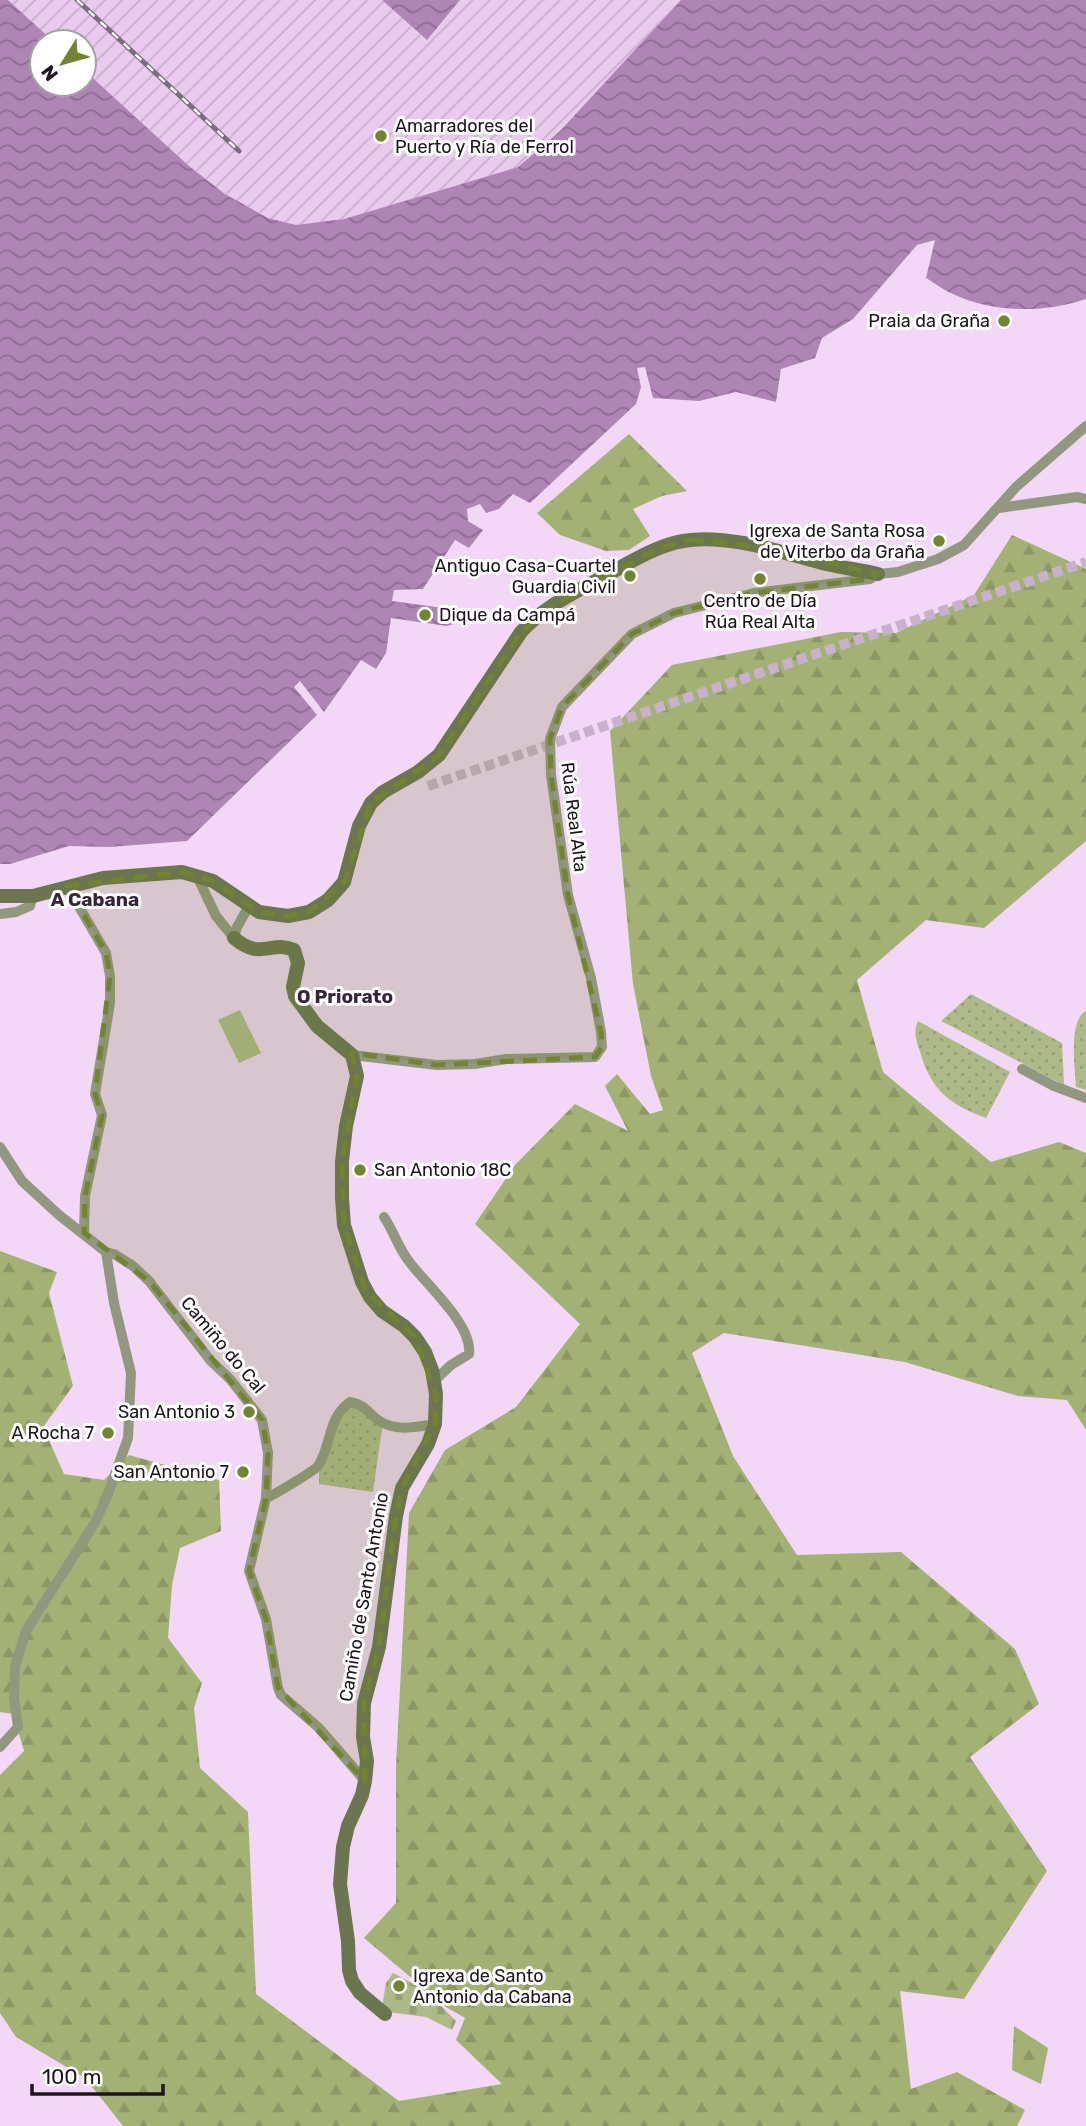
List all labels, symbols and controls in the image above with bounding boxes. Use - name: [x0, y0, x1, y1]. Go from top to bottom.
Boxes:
- north arrow: [28, 28, 98, 98]
- text: N: [37, 61, 63, 85]
- place label: Amarradores del Puerto y Ría de Ferrol: [395, 115, 574, 158]
- marker: Amarradores del Puerto y Ría de Ferrol: [373, 128, 389, 144]
- place label: Praia da Graña: [868, 310, 990, 332]
- marker: Praia da Graña: [996, 313, 1012, 329]
- place label: Igrexa de Santa Rosa de Viterbo da Graña: [749, 520, 925, 563]
- marker: Igrexa de Santa Rosa de Viterbo da Graña: [931, 533, 947, 549]
- place label: Antiguo Casa-Cuartel Guardia Civil: [435, 555, 616, 598]
- marker: Antiguo Casa-Cuartel Guardia Civil: [622, 568, 638, 584]
- marker: Centro de Día Rúa Real Alta: [752, 571, 768, 587]
- place label: Centro de Día Rúa Real Alta: [703, 590, 817, 633]
- place label: Dique da Campá: [439, 604, 575, 626]
- marker: Dique da Campá: [417, 607, 433, 623]
- street label: Rúa Real Alta: [556, 761, 592, 873]
- district label: A Cabana: [51, 888, 139, 911]
- district label: O Priorato: [297, 985, 393, 1008]
- place label: San Antonio 18C: [374, 1159, 511, 1181]
- marker: San Antonio 18C: [352, 1162, 368, 1178]
- street label: Camiño do Cal: [176, 1292, 270, 1398]
- place label: San Antonio 3: [118, 1401, 235, 1423]
- marker: San Antonio 3: [241, 1404, 257, 1420]
- place label: A Rocha 7: [12, 1422, 94, 1444]
- marker: A Rocha 7: [100, 1425, 116, 1441]
- place label: San Antonio 7: [114, 1461, 229, 1483]
- marker: San Antonio 7: [235, 1464, 251, 1480]
- street label: Camiño de Santo Antonio: [335, 1491, 393, 1703]
- place label: Igrexa de Santo Antonio da Cabana: [413, 1965, 572, 2008]
- marker: Igrexa de Santo Antonio da Cabana: [391, 1978, 407, 1994]
- scale bar: [32, 2052, 163, 2096]
- text: 100 m: [42, 2064, 101, 2089]

